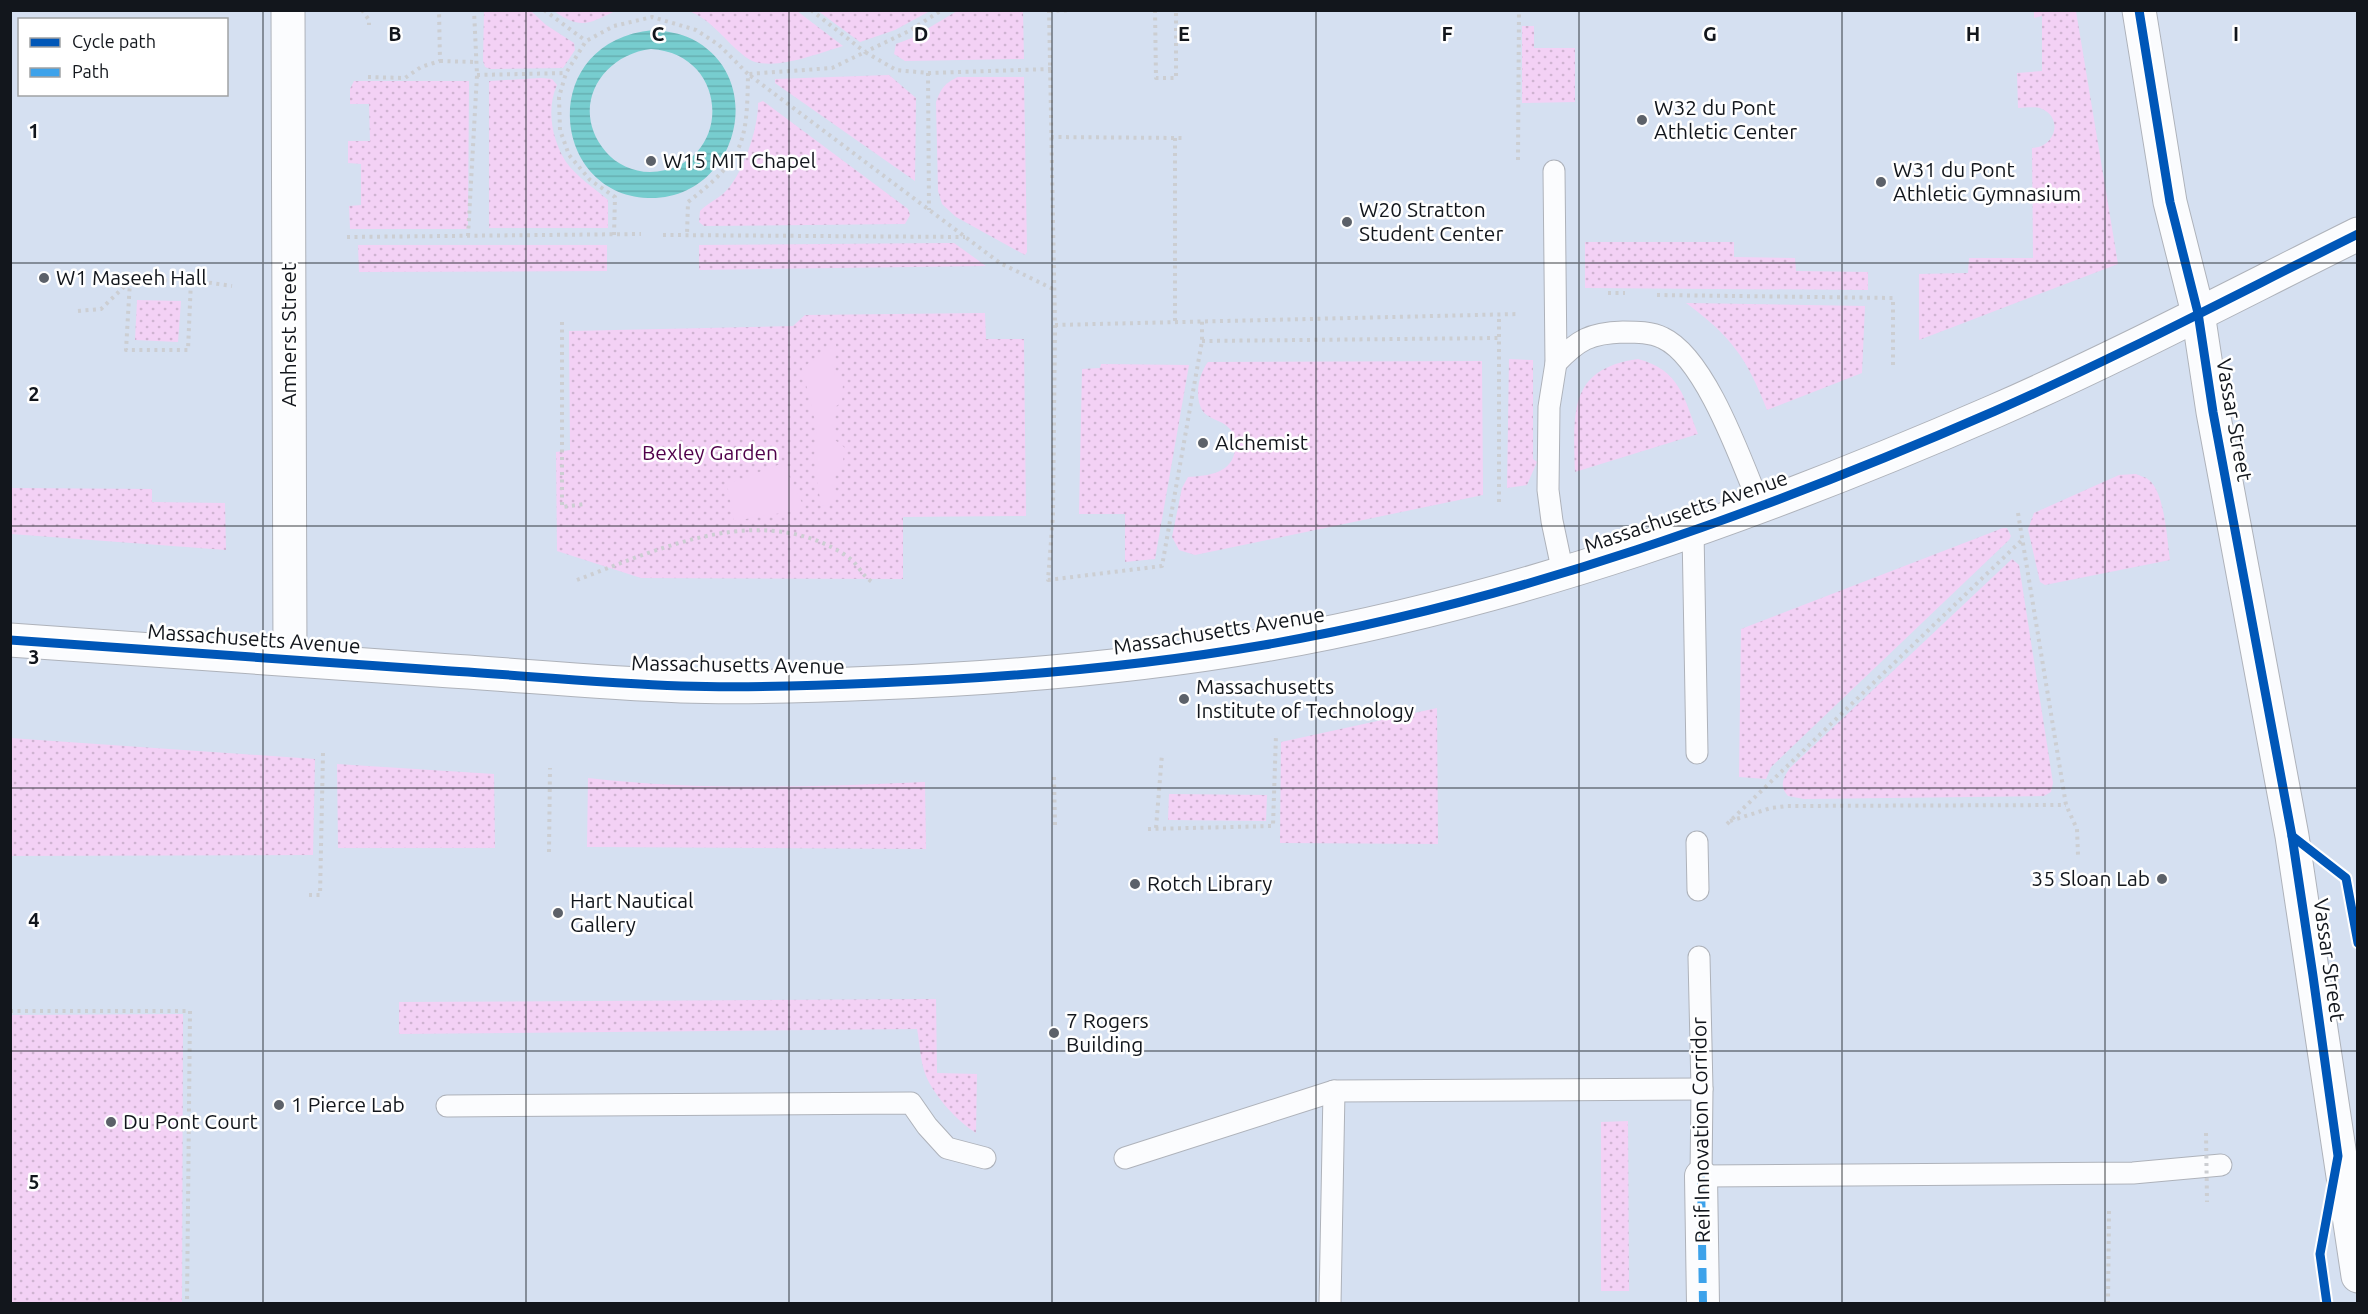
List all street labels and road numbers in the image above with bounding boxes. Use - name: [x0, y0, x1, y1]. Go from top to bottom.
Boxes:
- street label: Amherst Street: [276, 263, 300, 407]
- street label: Vassar Street: [2212, 357, 2258, 483]
- street label: Massachusetts Avenue: [1581, 465, 1791, 557]
- street label: Massachusetts Avenue: [1111, 601, 1326, 659]
- street label: Massachusetts Avenue: [147, 619, 361, 657]
- street label: Massachusetts Avenue: [631, 650, 845, 678]
- street label: Vassar Street: [2309, 897, 2351, 1023]
- street label: Reif Innovation Corridor: [1686, 1017, 1714, 1243]

